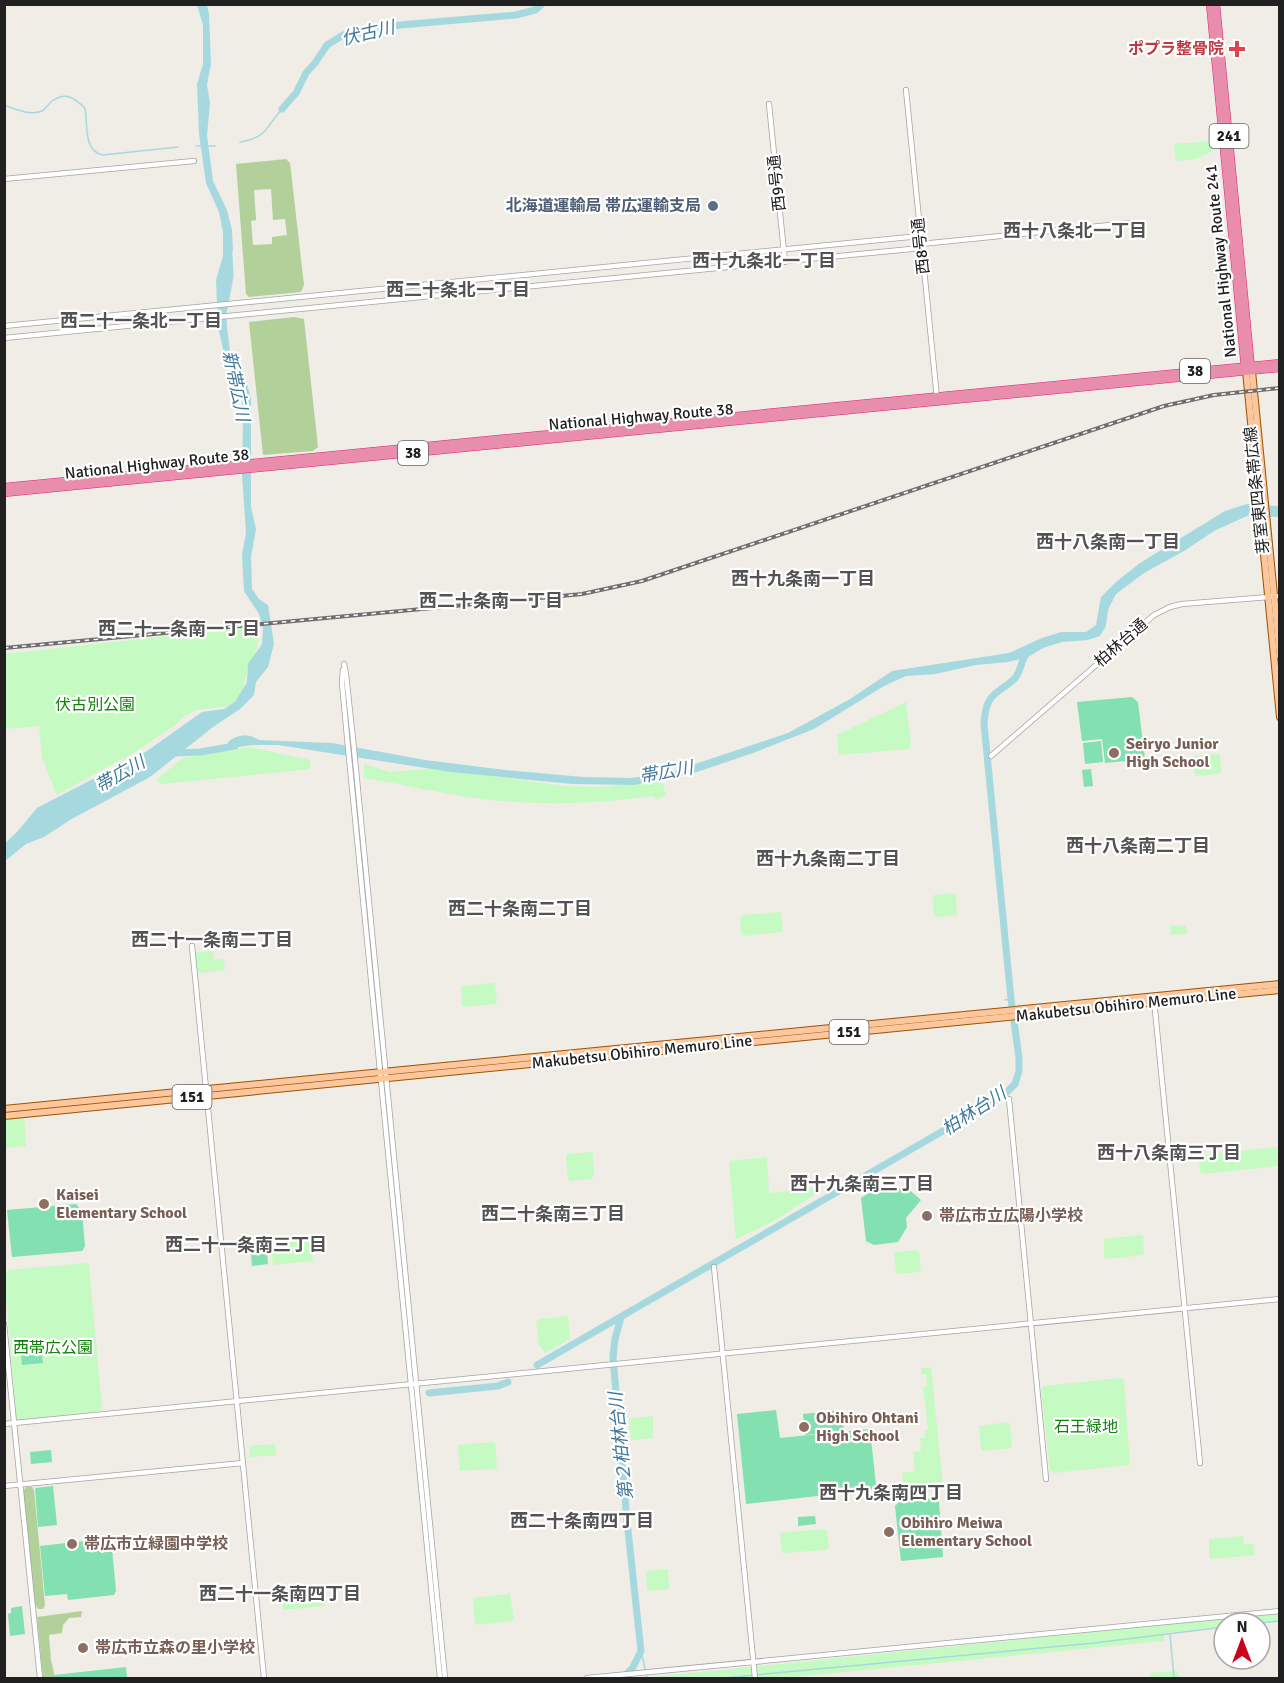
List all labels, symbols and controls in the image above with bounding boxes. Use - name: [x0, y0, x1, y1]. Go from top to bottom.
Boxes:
- water label: 伏古川: [339, 16, 399, 50]
- place label: ポプラ整骨院: [1128, 39, 1224, 59]
- marker: ポプラ整骨院: [1228, 40, 1246, 58]
- road number: 241: [1210, 124, 1248, 148]
- street label: 西9号通: [764, 154, 790, 212]
- street label: National Highway Route 241: [1201, 163, 1241, 359]
- place label: 北海道運輸局 帯広運輸支局: [505, 196, 701, 216]
- marker: 北海道運輸局 帯広運輸支局: [706, 199, 720, 213]
- street label: 西8号通: [908, 217, 934, 275]
- district label: 西十八条北一丁目: [1003, 220, 1147, 242]
- district label: 西十九条北一丁目: [692, 250, 836, 272]
- district label: 西二十条北一丁目: [386, 279, 530, 301]
- district label: 西二十一条北一丁目: [60, 310, 222, 332]
- water label: 新帯広川: [218, 348, 255, 425]
- road number: 38: [1180, 359, 1210, 383]
- street label: National Highway Route 38: [548, 399, 734, 435]
- street label: 芽室東四条帯広線: [1240, 425, 1274, 555]
- road number: 38: [398, 441, 428, 465]
- street label: National Highway Route 38: [64, 444, 250, 484]
- district label: 西十八条南一丁目: [1036, 531, 1180, 553]
- district label: 西十九条南一丁目: [731, 568, 875, 590]
- district label: 西二十条南一丁目: [419, 590, 563, 612]
- street label: 柏林台通: [1090, 614, 1152, 672]
- district label: 西二十一条南一丁目: [98, 618, 260, 640]
- park label: 伏古別公園: [55, 695, 135, 715]
- place label: Seiryo Junior High School: [1126, 734, 1219, 772]
- marker: Seiryo Junior High School: [1107, 746, 1121, 760]
- water label: 帯広川: [91, 750, 151, 797]
- water label: 帯広川: [638, 756, 696, 788]
- district label: 西十八条南二丁目: [1066, 835, 1210, 857]
- district label: 西十九条南二丁目: [756, 848, 900, 870]
- district label: 西二十条南二丁目: [448, 898, 592, 920]
- district label: 西二十一条南二丁目: [131, 929, 293, 951]
- street label: Makubetsu Obihiro Memuro Line: [1015, 983, 1237, 1027]
- road number: 151: [830, 1020, 868, 1044]
- street label: Makubetsu Obihiro Memuro Line: [531, 1030, 753, 1074]
- water label: 柏林台川: [938, 1081, 1012, 1140]
- road number: 151: [172, 1085, 212, 1109]
- district label: 西十八条南三丁目: [1097, 1142, 1241, 1164]
- district label: 西十九条南三丁目: [790, 1173, 934, 1195]
- place label: Kaisei Elementary School: [56, 1185, 187, 1223]
- marker: Kaisei Elementary School: [37, 1197, 51, 1211]
- district label: 西二十条南三丁目: [481, 1203, 625, 1225]
- place label: 帯広市立広陽小学校: [939, 1206, 1083, 1226]
- marker: 帯広市立広陽小学校: [920, 1209, 934, 1223]
- district label: 西二十一条南三丁目: [165, 1234, 327, 1256]
- park label: 西帯広公園: [13, 1338, 93, 1358]
- water label: 第２柏林台川: [604, 1389, 638, 1501]
- place label: Obihiro Ohtani High School: [816, 1408, 919, 1446]
- park label: 石王緑地: [1054, 1417, 1118, 1437]
- marker: Obihiro Ohtani High School: [797, 1420, 811, 1434]
- district label: 西十九条南四丁目: [819, 1482, 963, 1504]
- district label: 西二十条南四丁目: [510, 1510, 654, 1532]
- place label: Obihiro Meiwa Elementary School: [901, 1513, 1032, 1551]
- marker: Obihiro Meiwa Elementary School: [882, 1525, 896, 1539]
- place label: 帯広市立緑園中学校: [84, 1534, 228, 1554]
- marker: 帯広市立緑園中学校: [65, 1537, 79, 1551]
- district label: 西二十一条南四丁目: [199, 1583, 361, 1605]
- north arrow: [1212, 1611, 1272, 1671]
- text: N: [1236, 1617, 1248, 1637]
- place label: 帯広市立森の里小学校: [95, 1638, 255, 1658]
- marker: 帯広市立森の里小学校: [76, 1641, 90, 1655]

